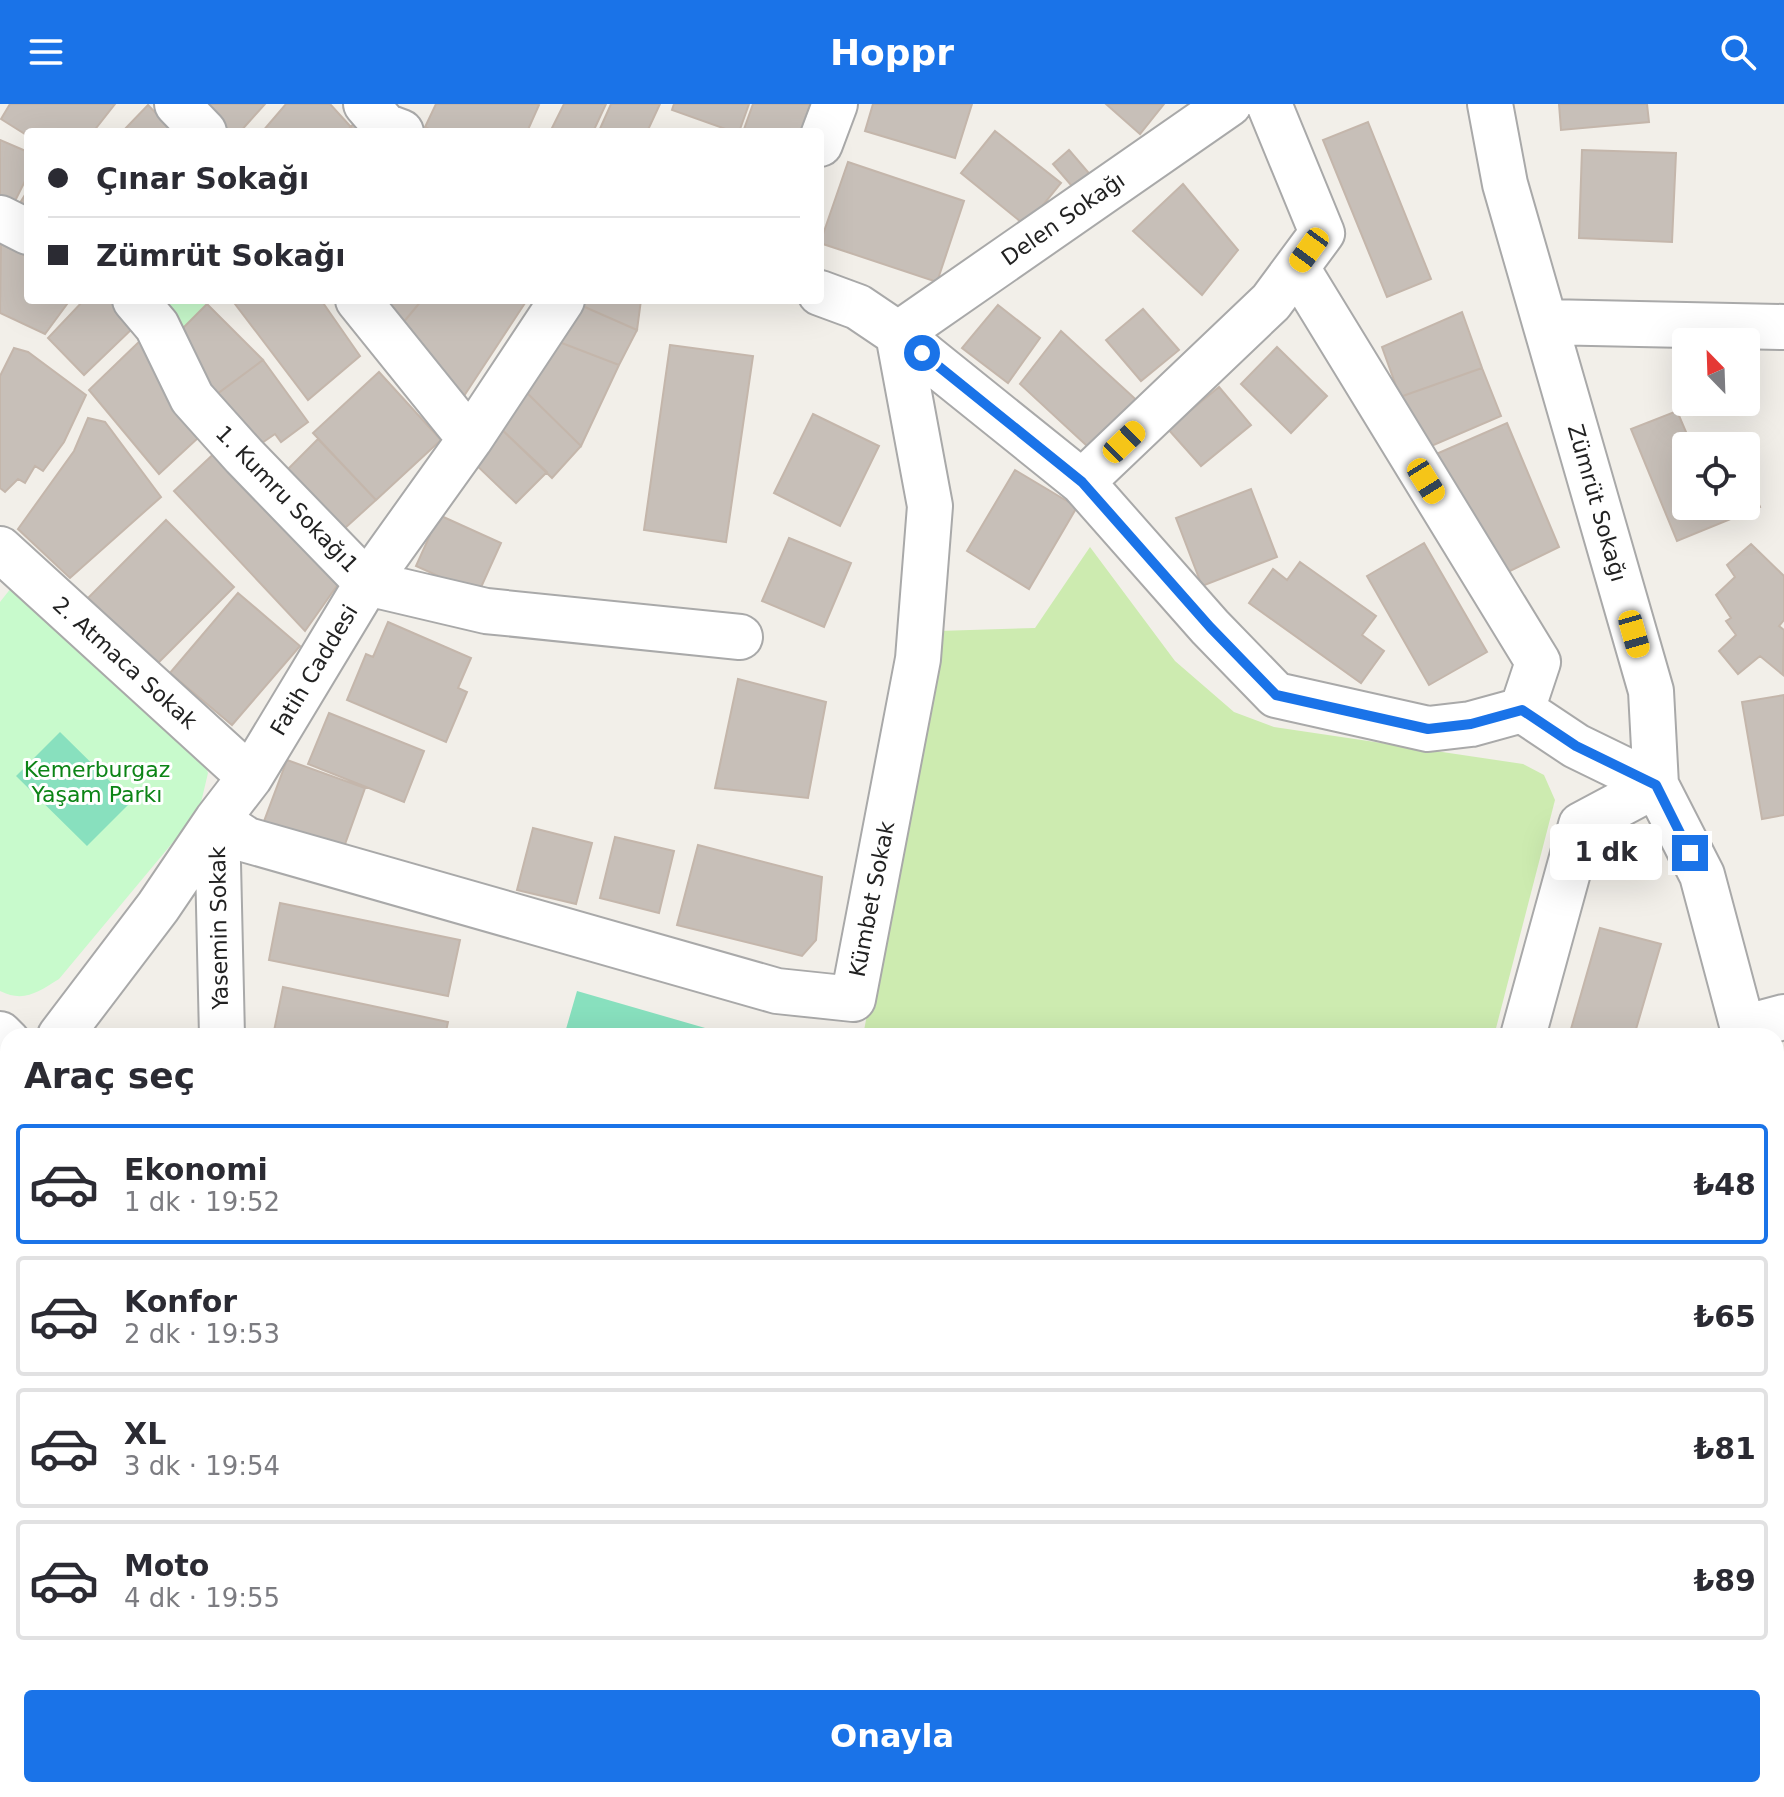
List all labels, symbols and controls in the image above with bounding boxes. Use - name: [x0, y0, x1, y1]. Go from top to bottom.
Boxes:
- icon: menu: [24, 30, 68, 74]
- icon: search: [1716, 30, 1760, 74]
- text: Hoppr: [830, 32, 954, 73]
- text: Çınar Sokağı: [96, 161, 309, 196]
- street label: Delen Sokağı: [997, 167, 1129, 271]
- car: [1285, 224, 1333, 276]
- text: Zümrüt Sokağı: [96, 238, 345, 273]
- north arrow: [1672, 328, 1760, 416]
- map controls: [1672, 328, 1760, 520]
- route start: [904, 335, 940, 371]
- car: [1098, 417, 1150, 467]
- street label: 1. Kumru Sokağı1: [211, 421, 363, 577]
- street label: Zümrüt Sokağı: [1563, 422, 1631, 584]
- button: locate: [1672, 432, 1760, 520]
- car: [1403, 454, 1449, 508]
- street label: 2. Atmaca Sokak: [48, 592, 202, 734]
- street label: Fatih Caddesi: [265, 600, 363, 740]
- car: [1616, 608, 1652, 660]
- park label: Kemerburgaz Yaşam Parkı: [24, 757, 170, 807]
- street label: Kümbet Sokak: [845, 819, 899, 979]
- callout: 1 dk: [1550, 825, 1662, 881]
- route end: [1672, 835, 1708, 871]
- text: 1 dk: [1574, 837, 1638, 867]
- street label: Yasemin Sokak: [205, 846, 233, 1011]
- text: Araç seç: [24, 1055, 195, 1096]
- icon: car: [28, 1148, 100, 1220]
- text: Ekonomi: [124, 1152, 268, 1187]
- text: ₺48: [1693, 1167, 1756, 1202]
- text: 1 dk · 19:52: [124, 1187, 280, 1217]
- icon: car: [28, 1280, 100, 1352]
- text: Konfor: [124, 1284, 237, 1319]
- text: ₺65: [1693, 1299, 1756, 1334]
- text: 2 dk · 19:53: [124, 1319, 280, 1349]
- icon: car: [28, 1412, 100, 1484]
- text: XL: [124, 1416, 166, 1451]
- text: ₺81: [1693, 1431, 1756, 1466]
- text: 3 dk · 19:54: [124, 1451, 280, 1481]
- icon: car: [28, 1544, 100, 1616]
- text: Moto: [124, 1548, 209, 1583]
- text: ₺89: [1693, 1563, 1756, 1598]
- text: 4 dk · 19:55: [124, 1583, 280, 1613]
- button: Onayla: [24, 1690, 1760, 1782]

